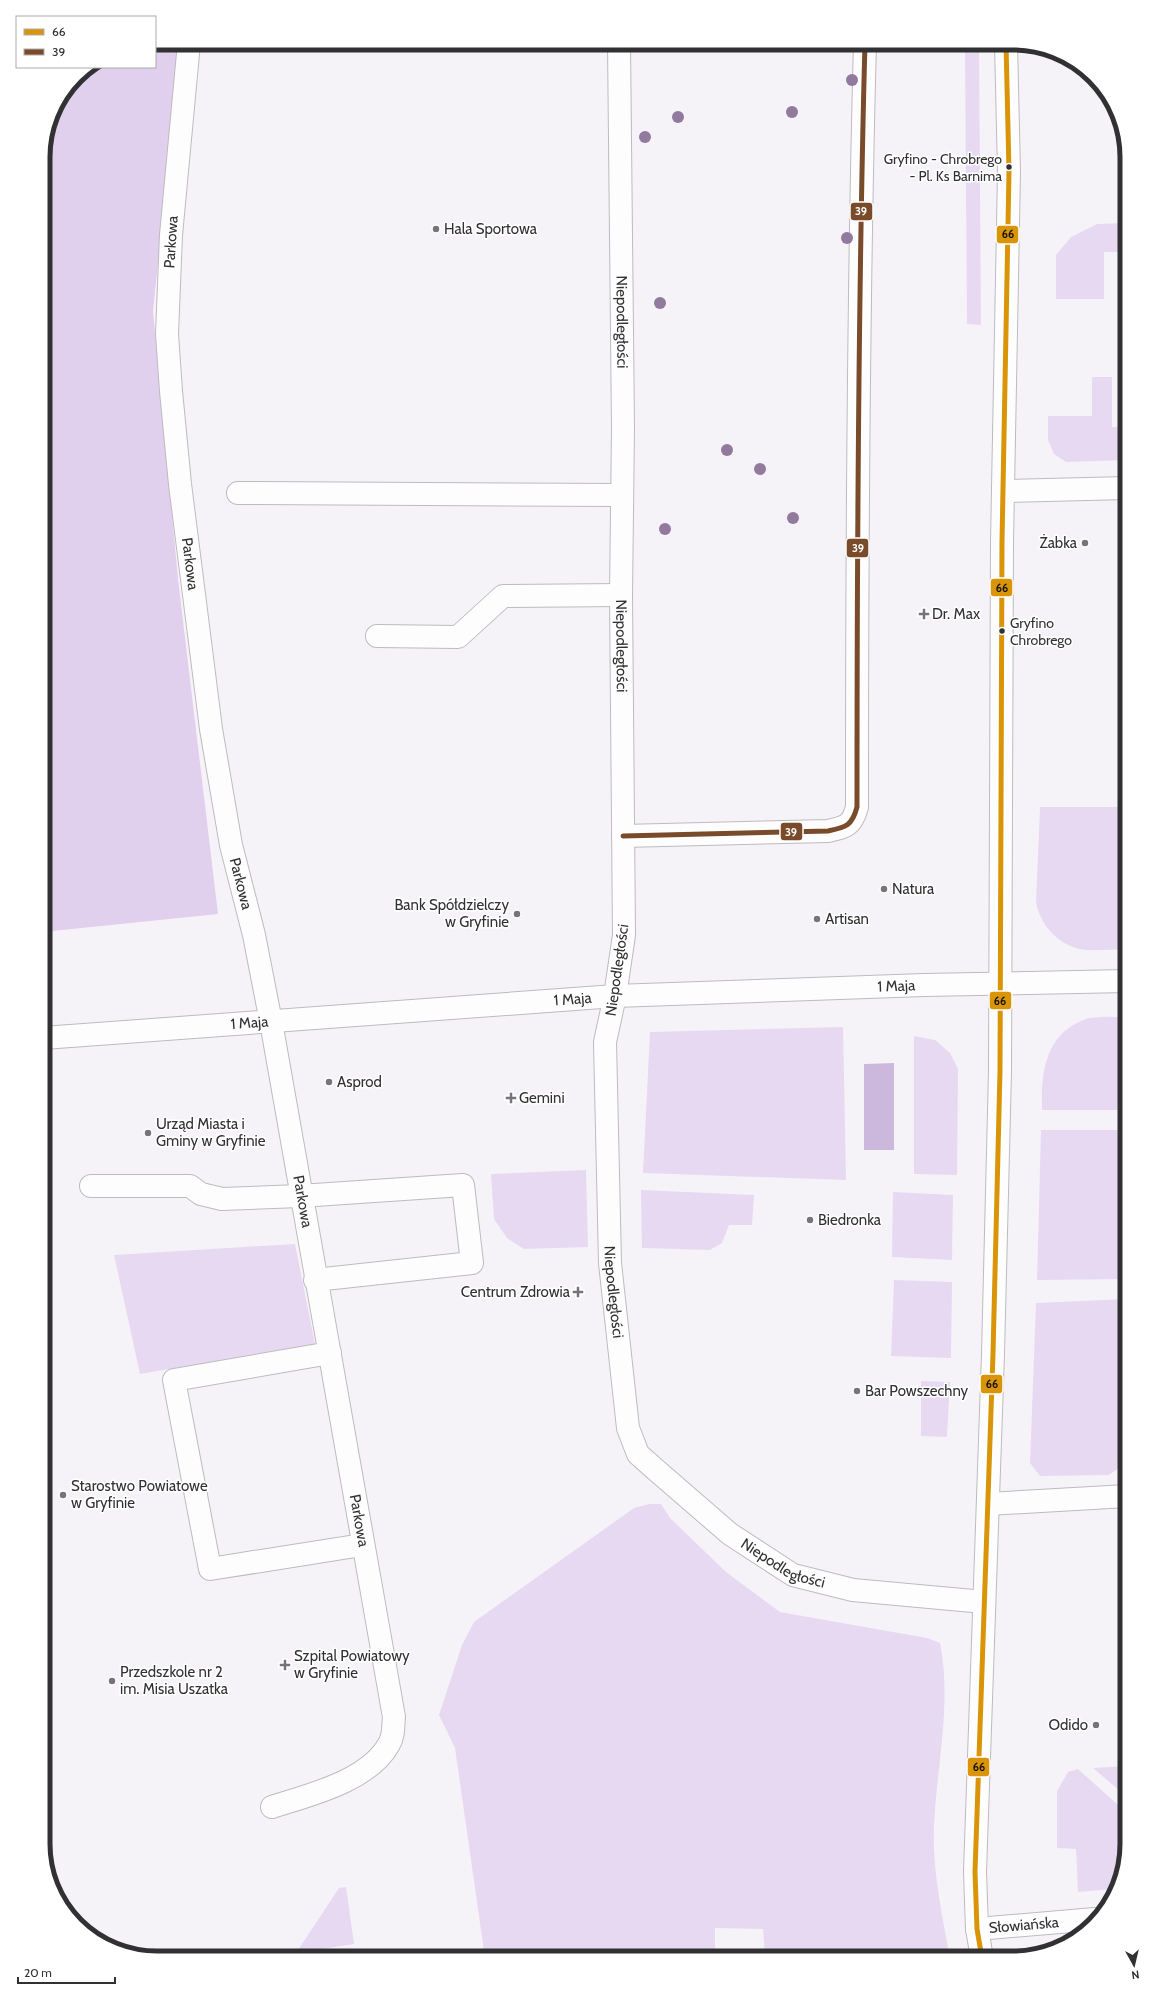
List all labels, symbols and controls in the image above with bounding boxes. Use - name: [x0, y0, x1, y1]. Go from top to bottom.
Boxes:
- legend: [16, 16, 156, 68]
- text: 66: [52, 24, 66, 39]
- text: 39: [52, 44, 65, 59]
- place label: Gryfino - Chrobrego - Pl. Ks Barnima: [884, 150, 1002, 185]
- marker: Gryfino - Chrobrego - Pl. Ks Barnima: [1004, 162, 1014, 172]
- line badge: 39: [850, 202, 873, 221]
- text: 39: [855, 204, 867, 218]
- street label: Parkowa: [160, 214, 182, 269]
- place label: Hala Sportowa: [444, 220, 538, 238]
- marker: Hala Sportowa: [431, 224, 441, 234]
- line badge: 66: [996, 225, 1019, 244]
- text: 66: [1002, 227, 1014, 241]
- street label: Niepodległości: [612, 275, 631, 369]
- place label: Żabka: [1039, 533, 1078, 552]
- street label: Parkowa: [178, 536, 202, 592]
- line badge: 39: [846, 538, 869, 558]
- marker: Żabka: [1080, 538, 1090, 548]
- text: 39: [852, 541, 864, 555]
- line badge: 66: [990, 578, 1013, 597]
- text: 66: [996, 581, 1008, 595]
- street label: Niepodległości: [612, 599, 631, 692]
- place label: Dr. Max: [932, 605, 980, 623]
- marker: Dr. Max: [919, 609, 929, 619]
- place label: Gryfino Chrobrego: [1010, 614, 1072, 649]
- marker: Gryfino Chrobrego: [997, 626, 1007, 636]
- line badge: 39: [780, 822, 803, 841]
- text: 39: [785, 825, 797, 839]
- street label: Parkowa: [226, 856, 256, 912]
- place label: Natura: [892, 880, 935, 898]
- marker: Natura: [879, 884, 889, 894]
- place label: Bank Spółdzielczy w Gryfinie: [394, 896, 509, 931]
- marker: Bank Spółdzielczy w Gryfinie: [512, 909, 522, 919]
- place label: Artisan: [825, 910, 869, 928]
- marker: Artisan: [812, 914, 822, 924]
- street label: Niepodległości: [602, 923, 632, 1017]
- street label: 1 Maja: [877, 976, 916, 996]
- street label: 1 Maja: [553, 989, 593, 1009]
- line badge: 66: [989, 991, 1012, 1010]
- text: 66: [994, 994, 1006, 1008]
- street label: 1 Maja: [230, 1012, 270, 1033]
- place label: Asprod: [337, 1073, 382, 1091]
- marker: Asprod: [324, 1077, 334, 1087]
- place label: Gemini: [519, 1089, 565, 1107]
- marker: Gemini: [506, 1093, 516, 1103]
- place label: Urząd Miasta i Gminy w Gryfinie: [156, 1115, 266, 1150]
- marker: Urząd Miasta i Gminy w Gryfinie: [143, 1128, 153, 1138]
- street label: Parkowa: [289, 1174, 316, 1230]
- place label: Biedronka: [818, 1211, 882, 1229]
- marker: Biedronka: [805, 1215, 815, 1225]
- street label: Niepodległości: [601, 1246, 627, 1339]
- place label: Centrum Zdrowia: [461, 1283, 571, 1301]
- marker: Centrum Zdrowia: [573, 1287, 583, 1297]
- line badge: 66: [980, 1374, 1003, 1394]
- text: 66: [986, 1377, 998, 1391]
- place label: Bar Powszechny: [865, 1382, 969, 1400]
- marker: Bar Powszechny: [852, 1386, 862, 1396]
- place label: Starostwo Powiatowe w Gryfinie: [71, 1477, 208, 1512]
- marker: Starostwo Powiatowe w Gryfinie: [58, 1490, 68, 1500]
- street label: Parkowa: [346, 1493, 373, 1549]
- street label: Niepodległości: [738, 1535, 827, 1592]
- place label: Szpital Powiatowy w Gryfinie: [294, 1647, 410, 1682]
- marker: Szpital Powiatowy w Gryfinie: [279, 1659, 291, 1671]
- place label: Przedszkole nr 2 im. Misia Uszatka: [120, 1663, 229, 1698]
- marker: Przedszkole nr 2 im. Misia Uszatka: [107, 1676, 117, 1686]
- place label: Odido: [1048, 1716, 1088, 1734]
- marker: Odido: [1091, 1720, 1101, 1730]
- line badge: 66: [967, 1757, 990, 1777]
- text: 66: [973, 1760, 985, 1774]
- street label: Słowiańska: [988, 1913, 1060, 1937]
- north arrow: [1114, 1945, 1154, 1985]
- scale bar: [18, 1959, 115, 1985]
- text: 20 m: [24, 1965, 52, 1980]
- text: N: [1131, 1967, 1140, 1982]

